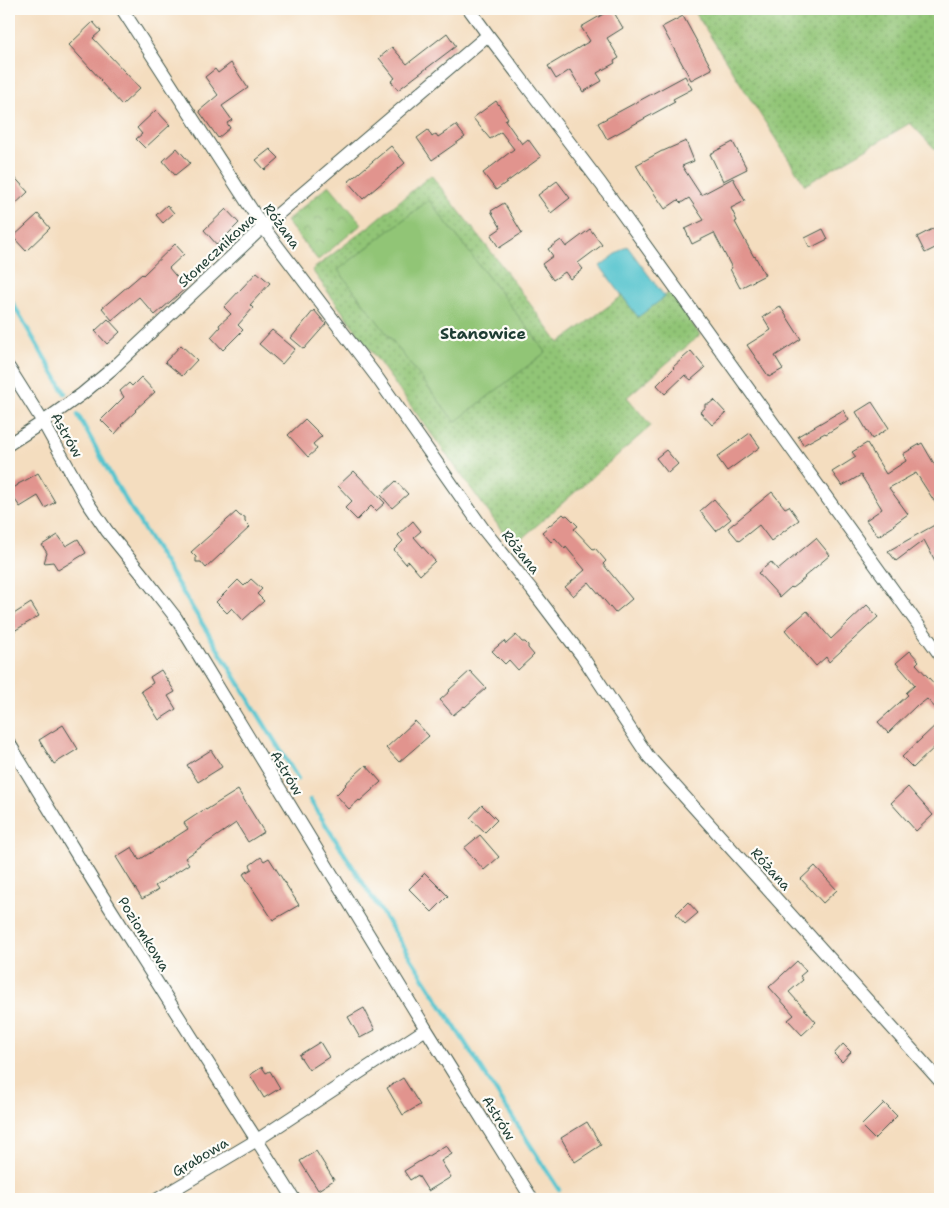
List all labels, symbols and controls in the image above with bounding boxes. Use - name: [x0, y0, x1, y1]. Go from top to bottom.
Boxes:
- street label: Różana: [260, 200, 305, 252]
- street label: Słonecznikowa: [174, 209, 260, 291]
- district label: Stanowice: [440, 323, 527, 344]
- street label: Astrów: [47, 409, 87, 461]
- street label: Różana: [498, 526, 544, 578]
- street label: Astrów: [267, 747, 307, 799]
- street label: Różana: [747, 844, 795, 894]
- street label: Poziomkowa: [114, 893, 174, 975]
- street label: Astrów: [478, 1092, 520, 1144]
- street label: Grabowa: [169, 1133, 232, 1181]

